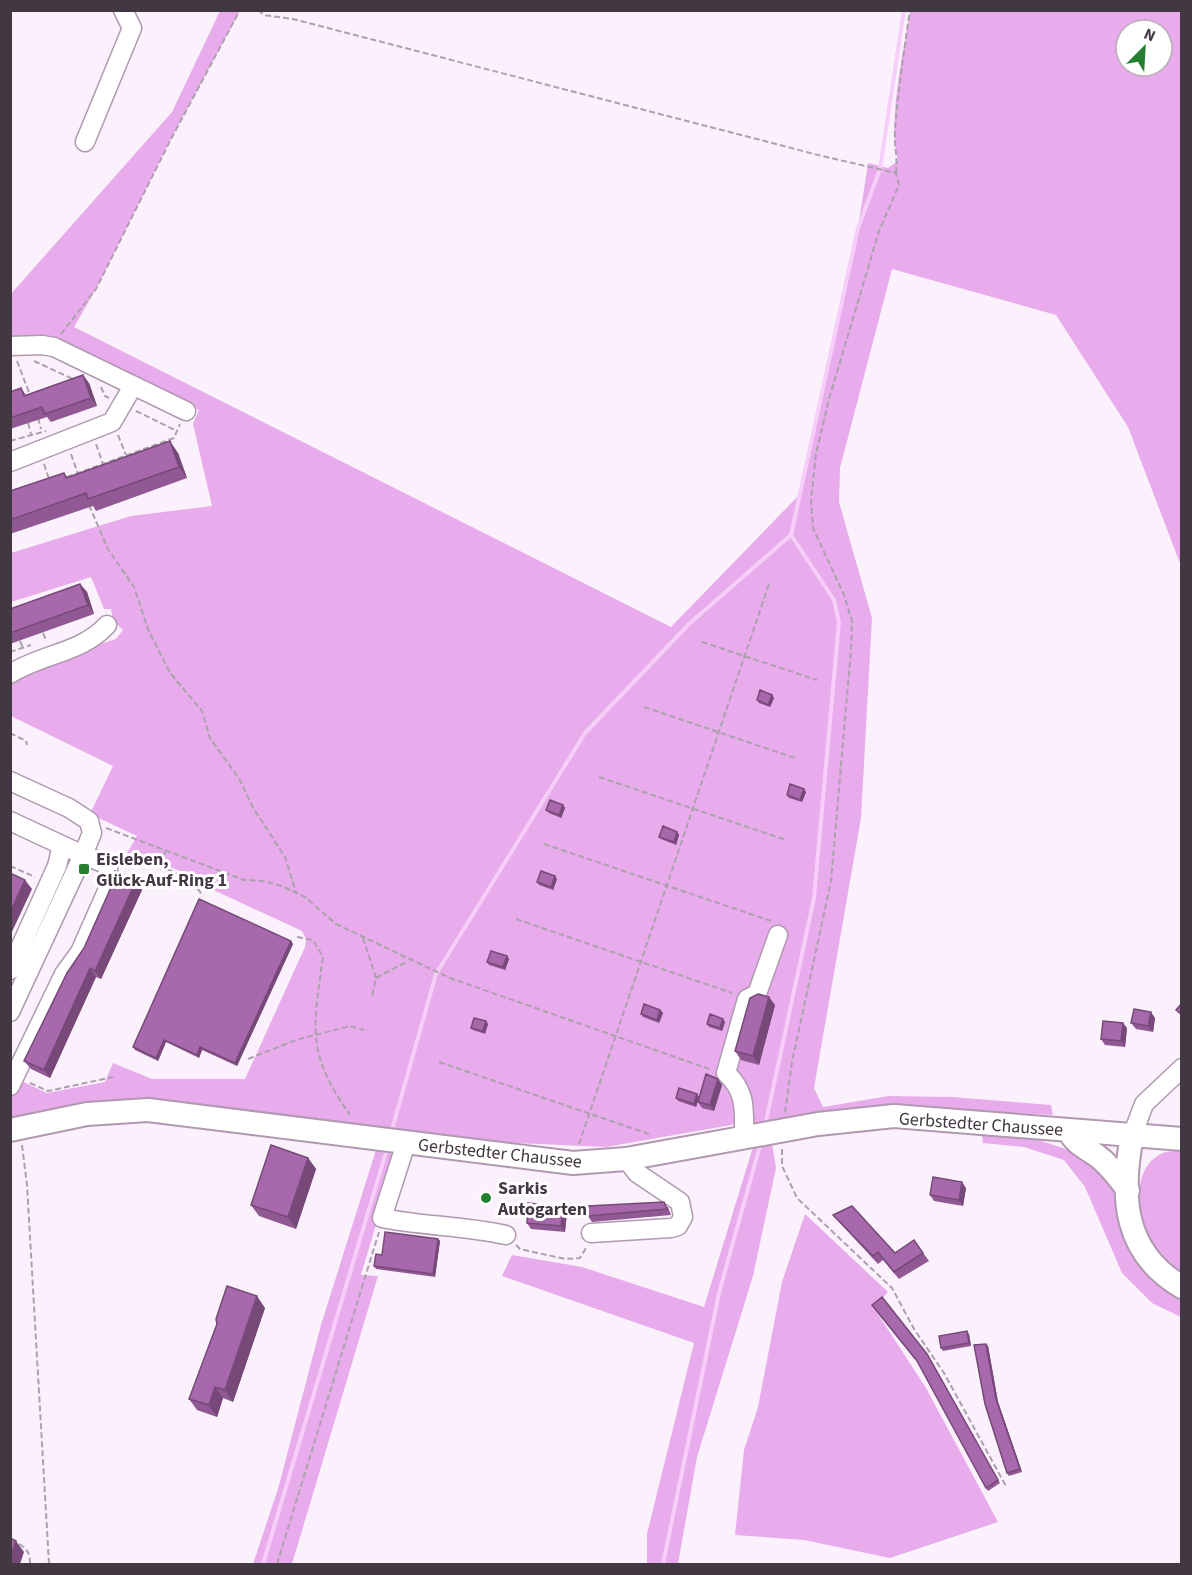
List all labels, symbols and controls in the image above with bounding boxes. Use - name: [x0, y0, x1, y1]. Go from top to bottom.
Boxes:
- north arrow: [1114, 18, 1174, 78]
- text: N: [1140, 23, 1159, 47]
- place label: Eisleben, Glück-Auf-Ring 1: [96, 847, 227, 893]
- marker: Eisleben, Glück-Auf-Ring 1: [77, 862, 91, 876]
- street label: Gerbstedter Chaussee: [898, 1106, 1064, 1143]
- street label: Gerbstedter Chaussee: [417, 1132, 583, 1175]
- place label: Sarkis Autogarten: [497, 1176, 587, 1222]
- marker: Sarkis Autogarten: [479, 1191, 493, 1205]

